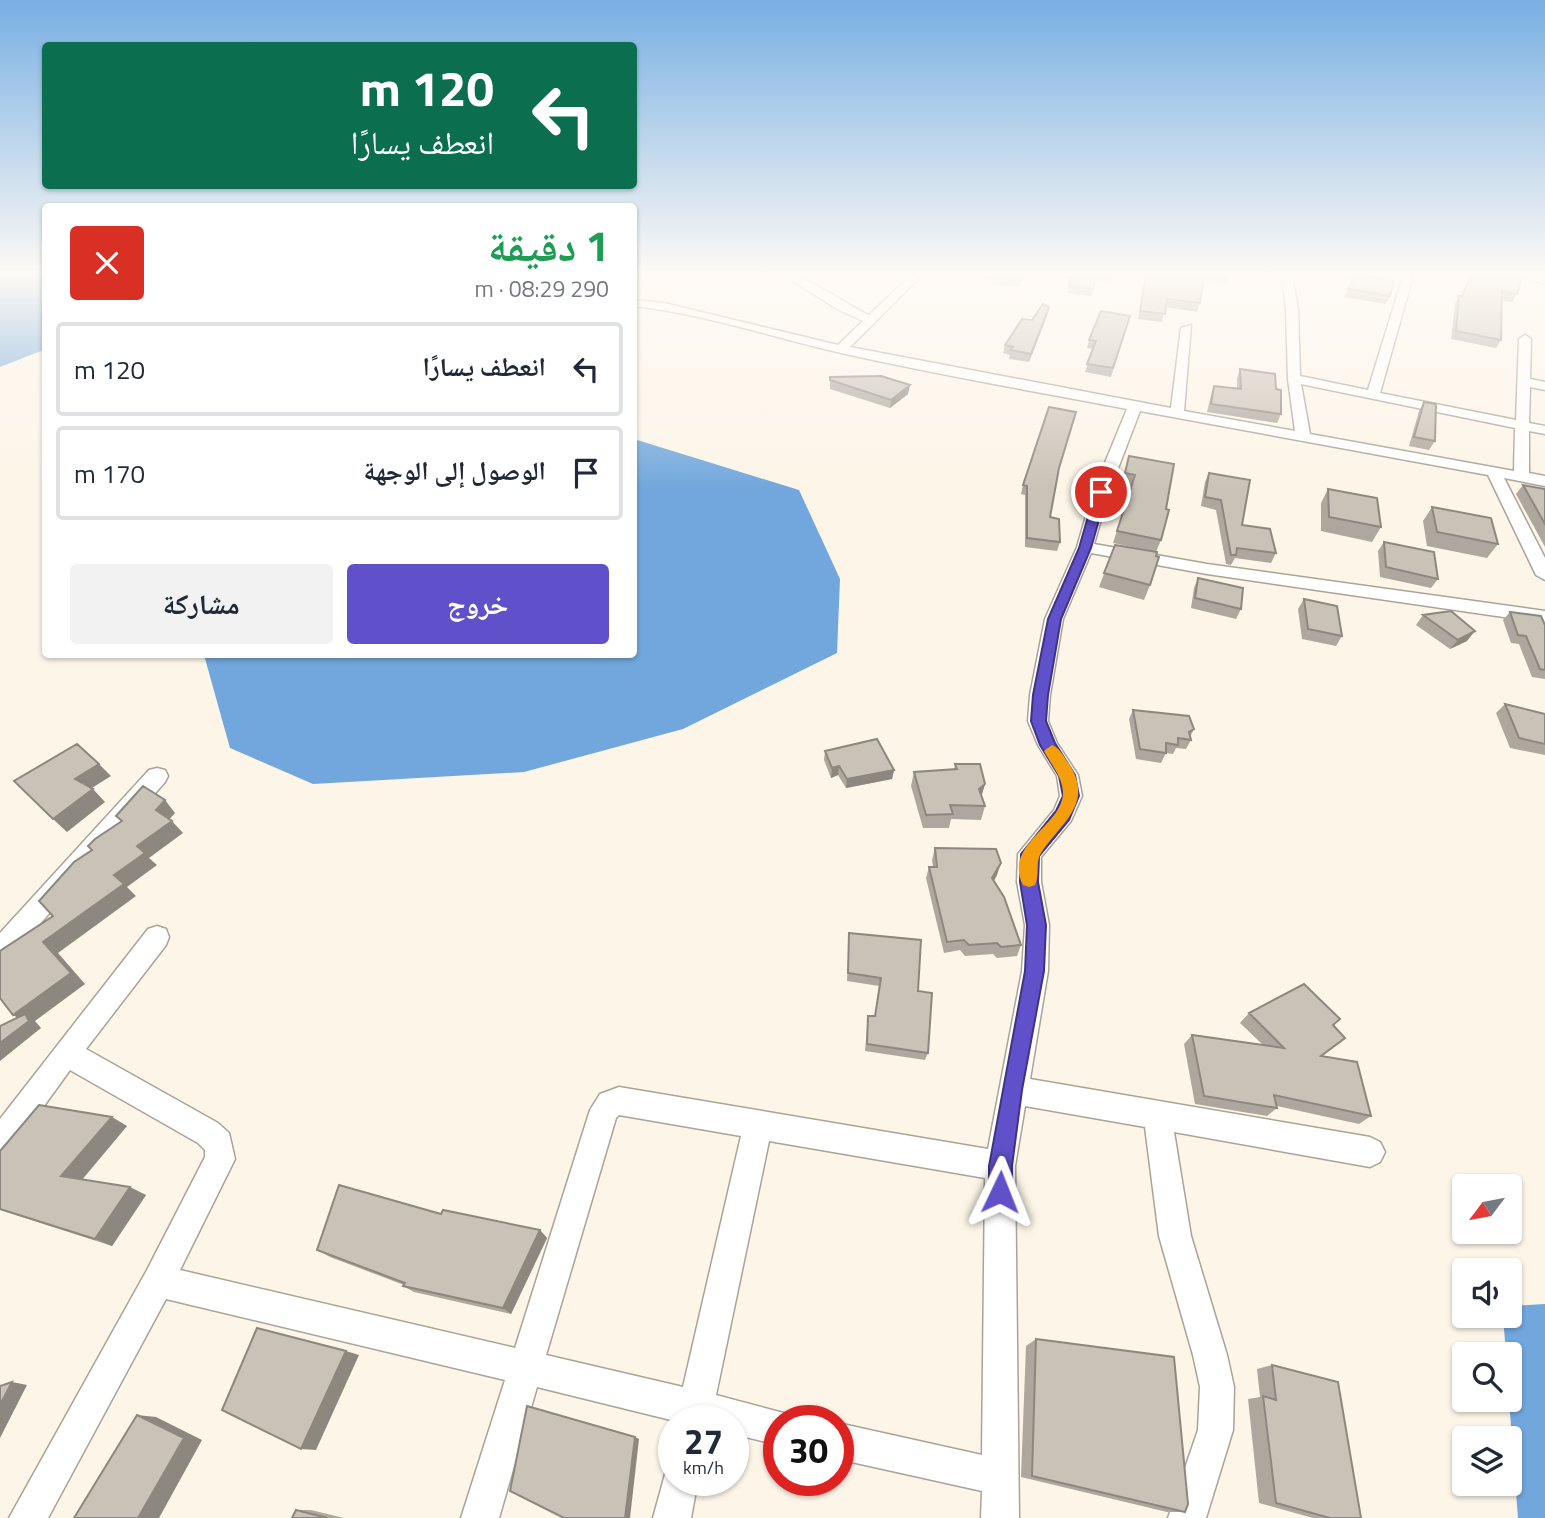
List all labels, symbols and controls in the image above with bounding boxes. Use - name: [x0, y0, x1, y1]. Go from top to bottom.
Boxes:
- text: 120 m: [360, 50, 494, 125]
- icon: left: [518, 70, 609, 161]
- text: انعطف يسارًا: [351, 118, 494, 166]
- text: 1 دقيقة: [488, 213, 609, 277]
- button: close: [70, 226, 144, 300]
- text: 290 m · 08:29: [474, 271, 609, 306]
- text: انعطف يسارًا: [422, 347, 546, 386]
- text: 120 m: [74, 350, 145, 389]
- icon: left: [567, 350, 605, 388]
- text: الوصول إلى الوجهة: [364, 451, 546, 490]
- text: 170 m: [74, 454, 145, 493]
- icon: arrive: [567, 454, 605, 492]
- pin: [1071, 462, 1131, 522]
- icon: arrive: [1082, 473, 1120, 511]
- button: مشاركة: [70, 564, 333, 644]
- button: خروج: [347, 564, 609, 644]
- position arrow: [963, 1155, 1037, 1229]
- north arrow: [1452, 1174, 1522, 1244]
- map controls: [1452, 1174, 1522, 1496]
- button: sound: [1452, 1258, 1522, 1328]
- button: search: [1452, 1342, 1522, 1412]
- speed limit sign: 30: [763, 1405, 854, 1496]
- text: 27: [684, 1414, 723, 1468]
- button: layers: [1452, 1426, 1522, 1496]
- text: km/h: [683, 1454, 724, 1481]

